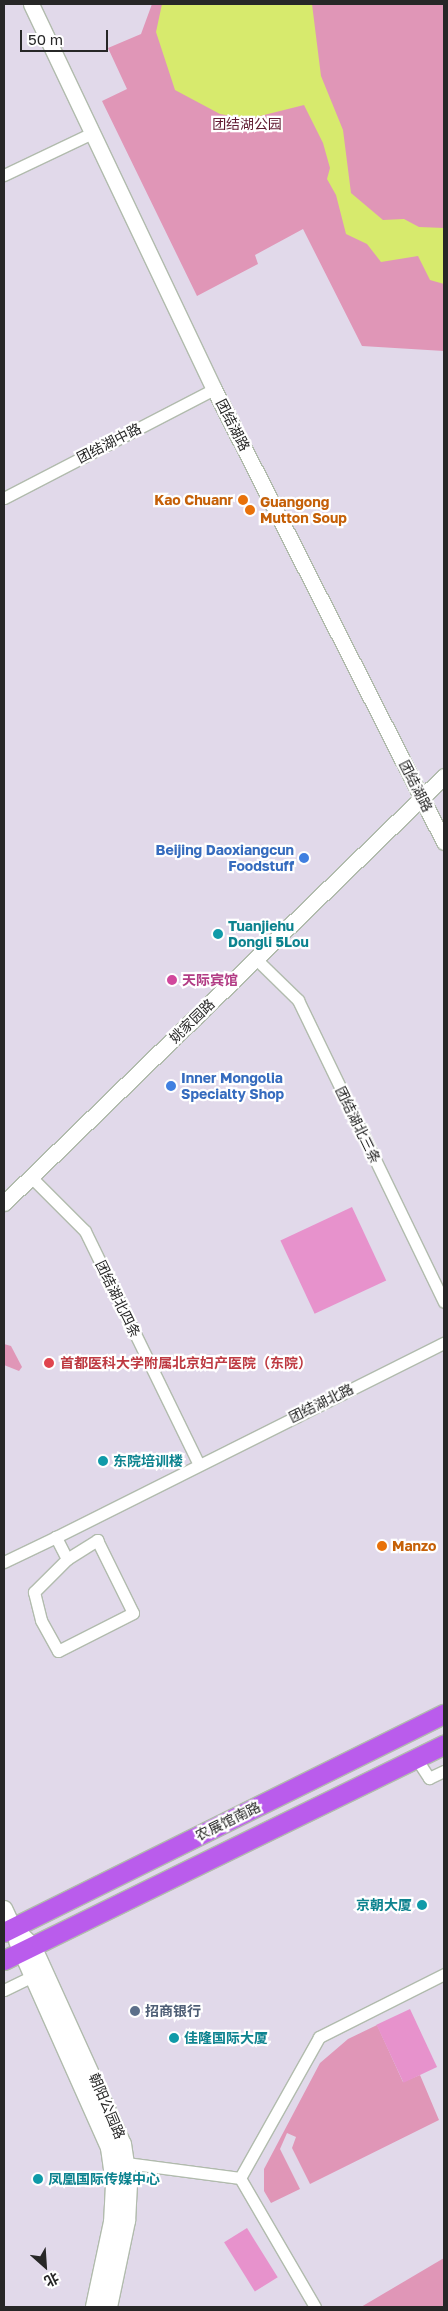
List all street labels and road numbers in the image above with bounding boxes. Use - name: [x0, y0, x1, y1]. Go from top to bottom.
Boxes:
- street label: 团结湖路: [213, 396, 253, 454]
- street label: 团结湖中路: [74, 420, 144, 466]
- street label: 团结湖路: [396, 757, 436, 815]
- street label: 姚家园路: [166, 996, 218, 1046]
- street label: 团结湖北三条: [332, 1084, 384, 1166]
- street label: 团结湖北四条: [92, 1258, 144, 1340]
- street label: 团结湖北路: [286, 1380, 356, 1426]
- street label: 农展馆南路: [193, 1798, 263, 1844]
- street label: 朝阳公园路: [86, 2071, 128, 2141]

